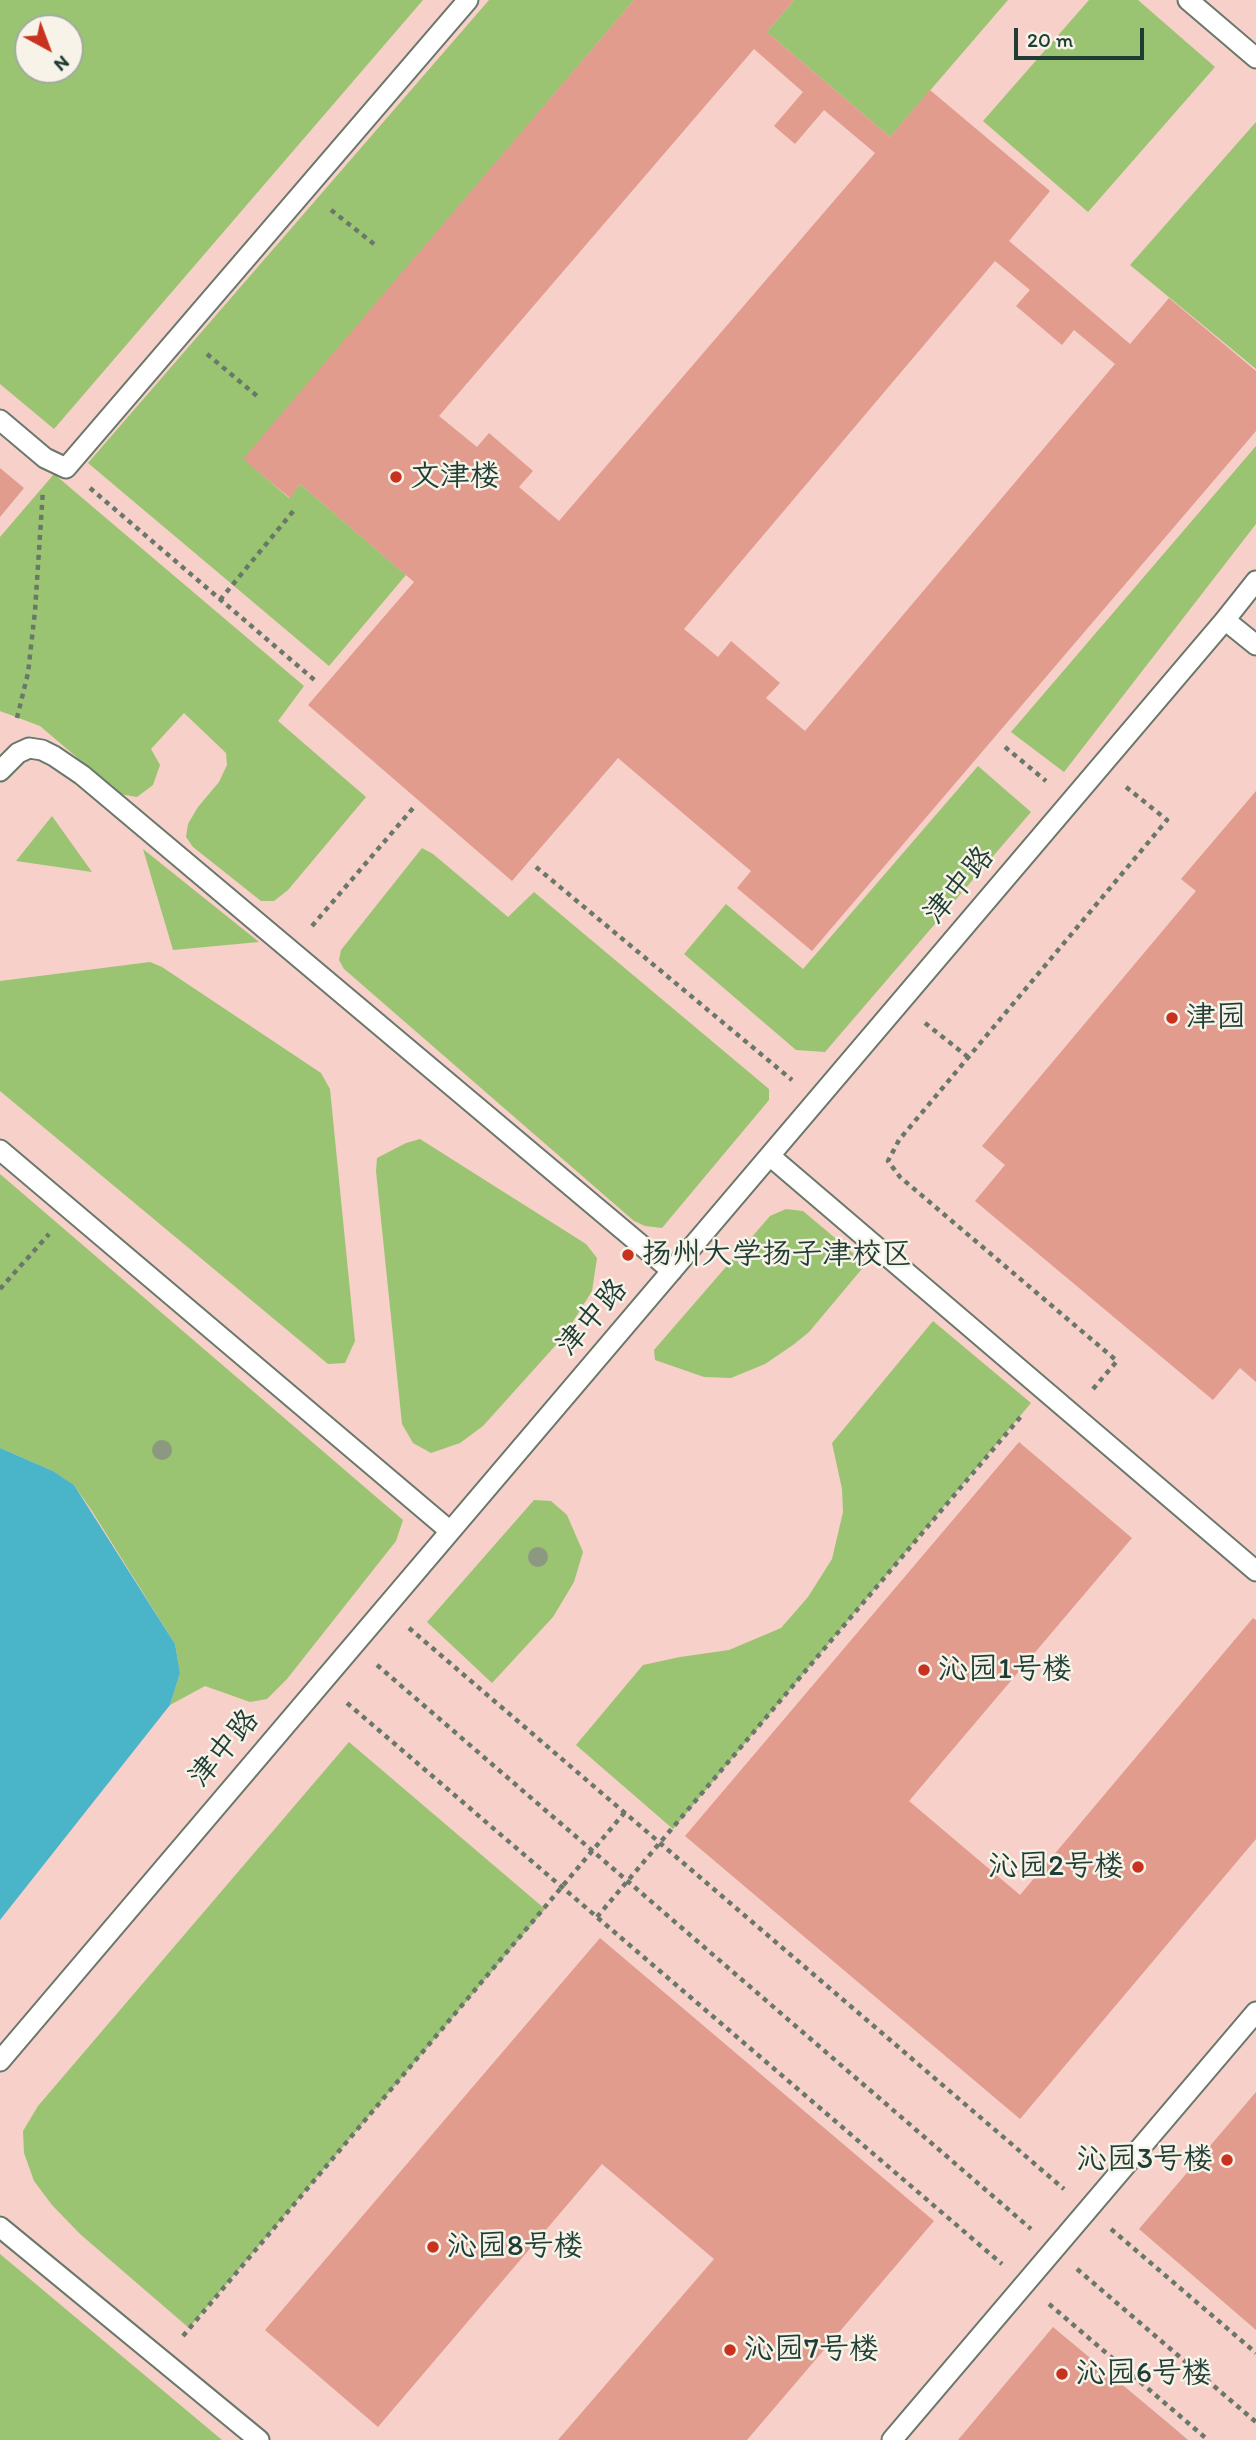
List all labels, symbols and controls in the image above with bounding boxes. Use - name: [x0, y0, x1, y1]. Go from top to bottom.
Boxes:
- north arrow: [14, 14, 84, 84]
- scale bar: [1018, 14, 1148, 58]
- text: 20 m: [1027, 27, 1073, 52]
- text: N: [49, 51, 74, 77]
- place label: 文津楼: [410, 459, 500, 495]
- marker: 文津楼: [388, 469, 404, 485]
- street label: 津中路: [917, 840, 1003, 932]
- place label: 津园: [1186, 1000, 1246, 1036]
- marker: 津园: [1164, 1010, 1180, 1026]
- place label: 扬州大学扬子津校区: [642, 1237, 912, 1273]
- marker: 扬州大学扬子津校区: [620, 1247, 636, 1263]
- street label: 津中路: [550, 1272, 636, 1364]
- place label: 沁园1号楼: [938, 1652, 1072, 1688]
- marker: 沁园1号楼: [916, 1662, 932, 1678]
- street label: 津中路: [182, 1703, 268, 1795]
- place label: 沁园2号楼: [988, 1849, 1124, 1885]
- marker: 沁园2号楼: [1130, 1859, 1146, 1875]
- place label: 沁园3号楼: [1077, 2142, 1213, 2178]
- marker: 沁园3号楼: [1219, 2152, 1235, 2168]
- place label: 沁园8号楼: [447, 2229, 583, 2265]
- marker: 沁园8号楼: [425, 2239, 441, 2255]
- place label: 沁园7号楼: [744, 2332, 879, 2368]
- marker: 沁园7号楼: [722, 2342, 738, 2358]
- place label: 沁园6号楼: [1076, 2356, 1212, 2392]
- marker: 沁园6号楼: [1054, 2366, 1070, 2382]

